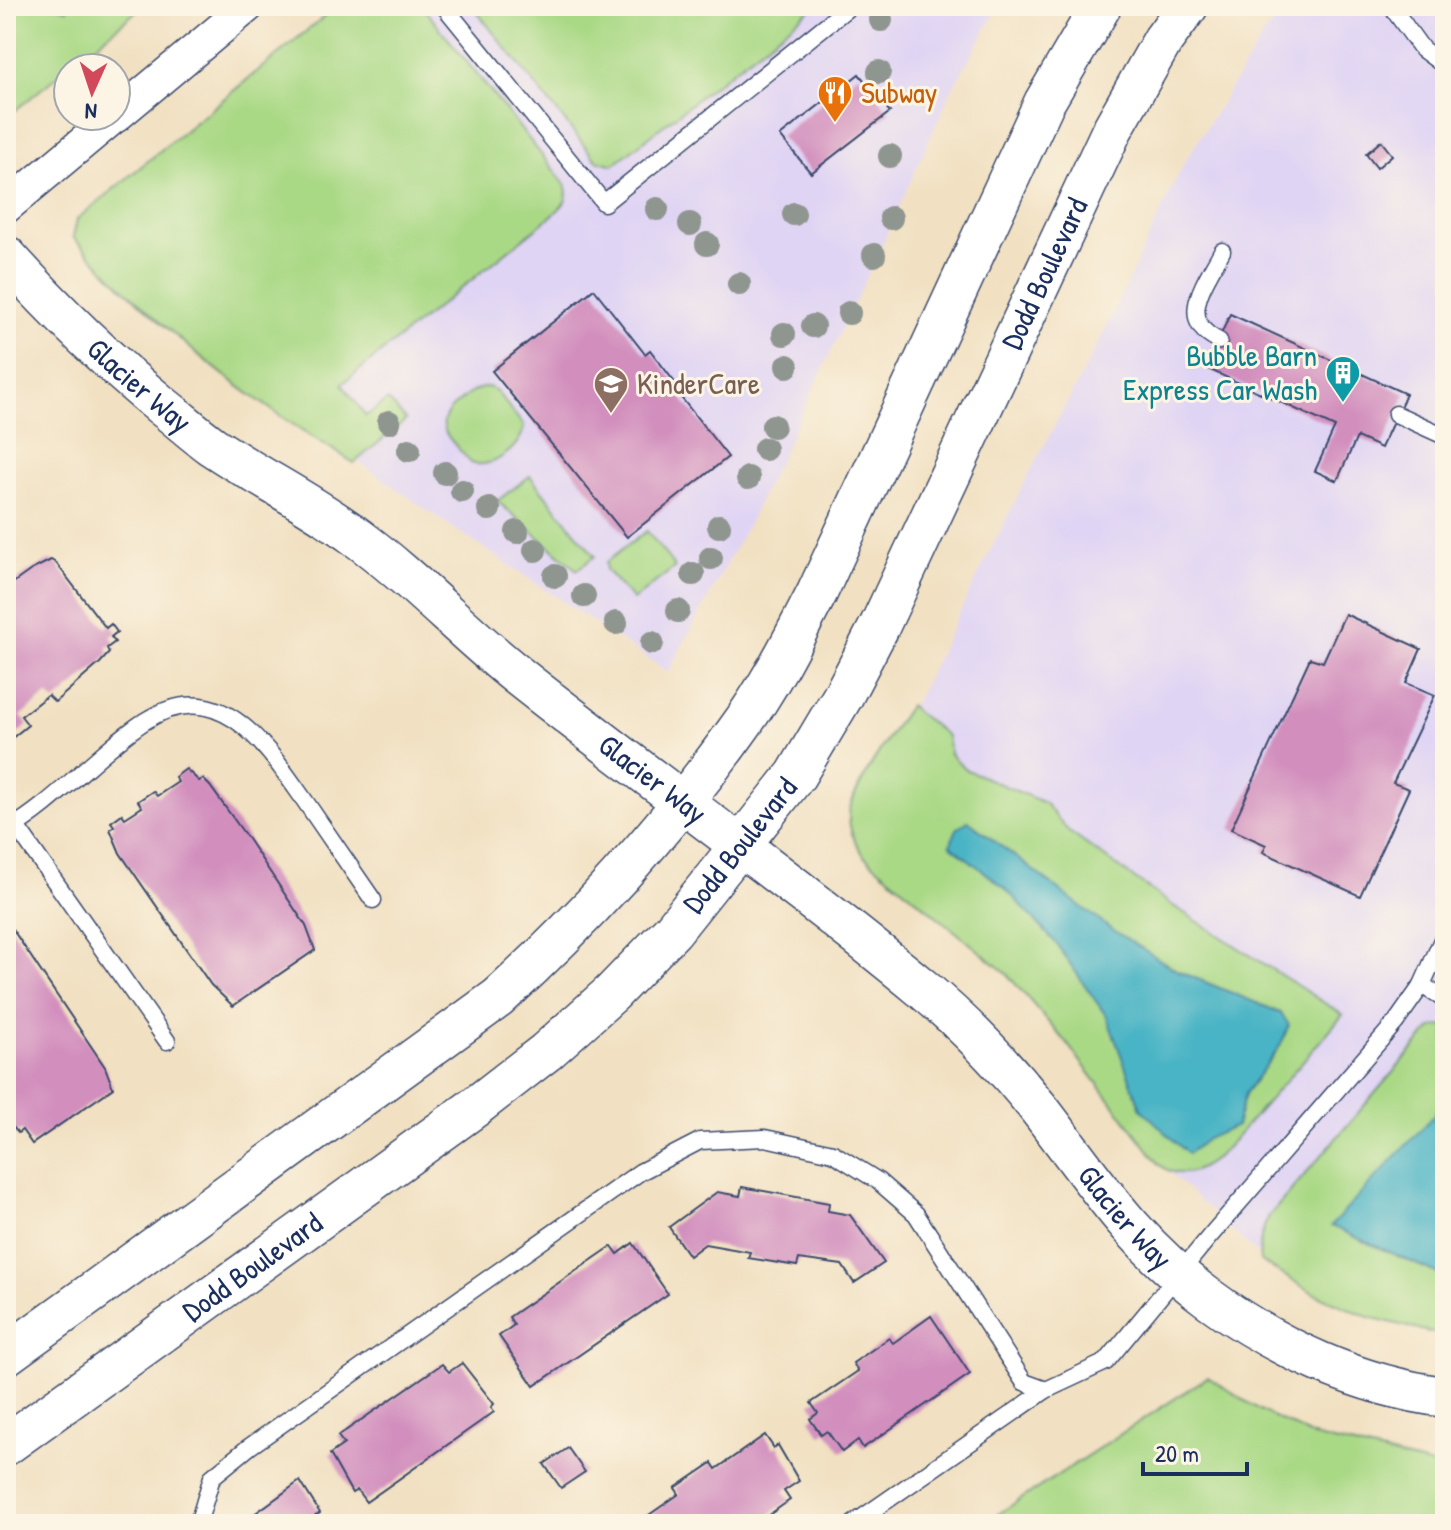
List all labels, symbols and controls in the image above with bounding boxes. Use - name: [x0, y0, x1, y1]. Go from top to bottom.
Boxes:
- north arrow: [52, 52, 132, 132]
- place label: Subway: [861, 72, 937, 112]
- restaurant icon: Subway: [816, 74, 854, 124]
- text: N: [84, 97, 98, 127]
- street label: Dodd Boulevard: [991, 191, 1097, 356]
- street label: Glacier Way: [79, 329, 201, 441]
- place label: Bubble Barn Express Car Wash: [1123, 335, 1317, 409]
- building icon: Bubble Barn Express Car Wash: [1324, 354, 1362, 404]
- place label: KinderCare: [637, 363, 760, 403]
- school or university icon: KinderCare: [592, 365, 630, 415]
- street label: Glacier Way: [591, 724, 715, 832]
- street label: Dodd Boulevard: [673, 768, 806, 921]
- street label: Glacier Way: [1069, 1157, 1181, 1278]
- street label: Dodd Boulevard: [174, 1202, 330, 1330]
- scale bar: [1143, 1426, 1247, 1476]
- text: 20 m: [1155, 1437, 1199, 1469]

